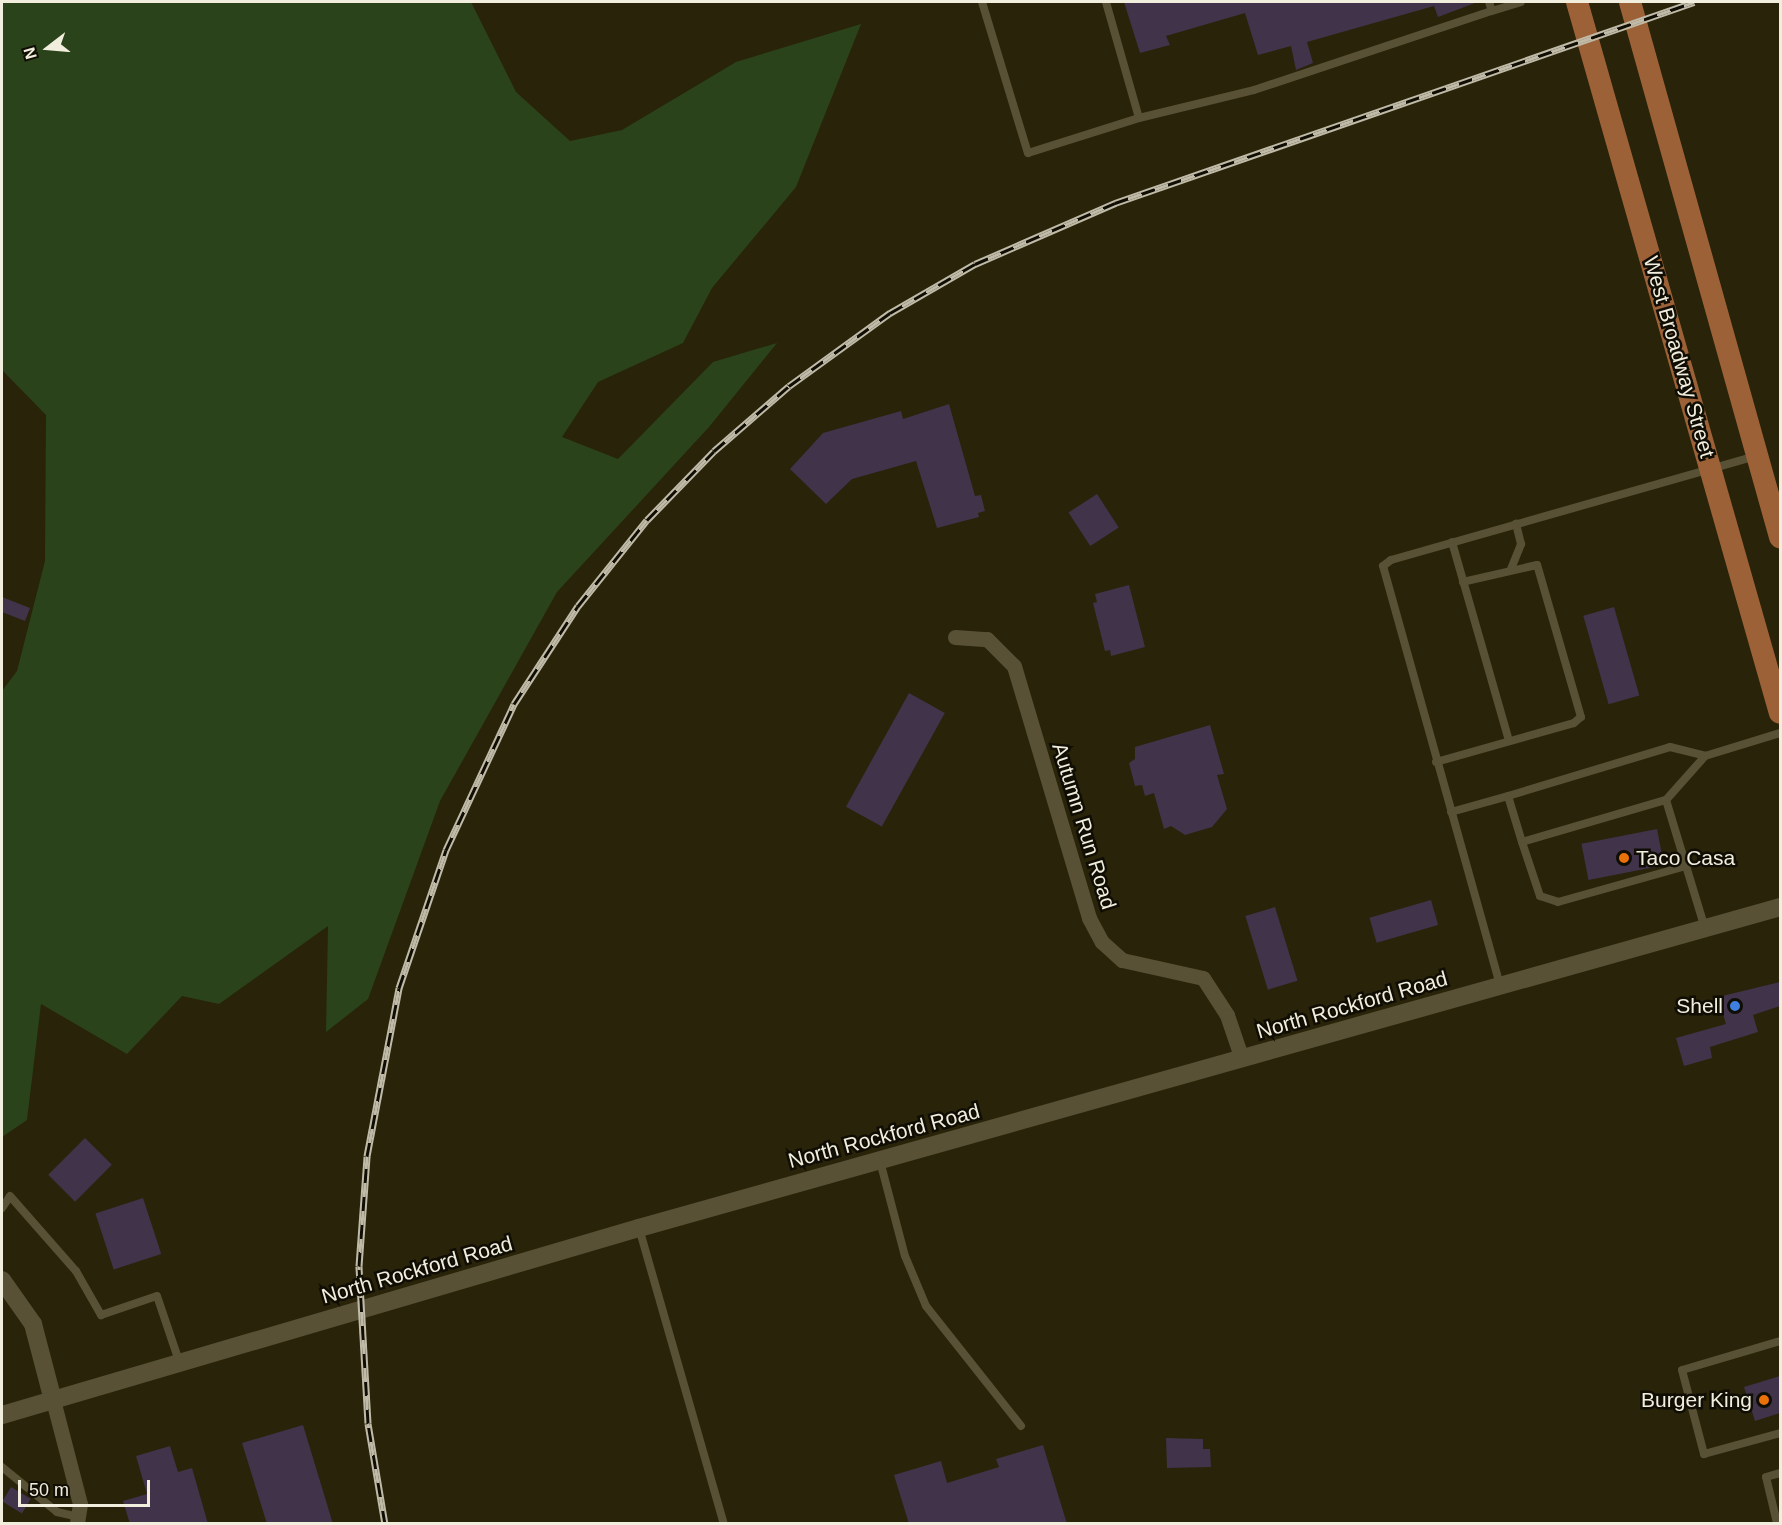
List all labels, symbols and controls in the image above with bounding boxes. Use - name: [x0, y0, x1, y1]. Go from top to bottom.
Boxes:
- north arrow: [18, 18, 78, 78]
- text: N: [20, 45, 40, 61]
- street label: West Broadway Street: [1638, 253, 1720, 461]
- street label: Autumn Run Road: [1047, 740, 1121, 912]
- place label: Taco Casa: [1636, 845, 1735, 871]
- marker: Taco Casa: [1617, 851, 1631, 865]
- street label: North Rockford Road: [1254, 966, 1450, 1044]
- place label: Shell: [1676, 993, 1723, 1019]
- marker: Shell: [1728, 999, 1742, 1013]
- street label: North Rockford Road: [785, 1098, 983, 1174]
- street label: North Rockford Road: [319, 1231, 515, 1309]
- place label: Burger King: [1641, 1387, 1752, 1413]
- marker: Burger King: [1757, 1393, 1771, 1407]
- scale bar: [21, 1468, 153, 1506]
- text: 50 m: [29, 1480, 69, 1500]

